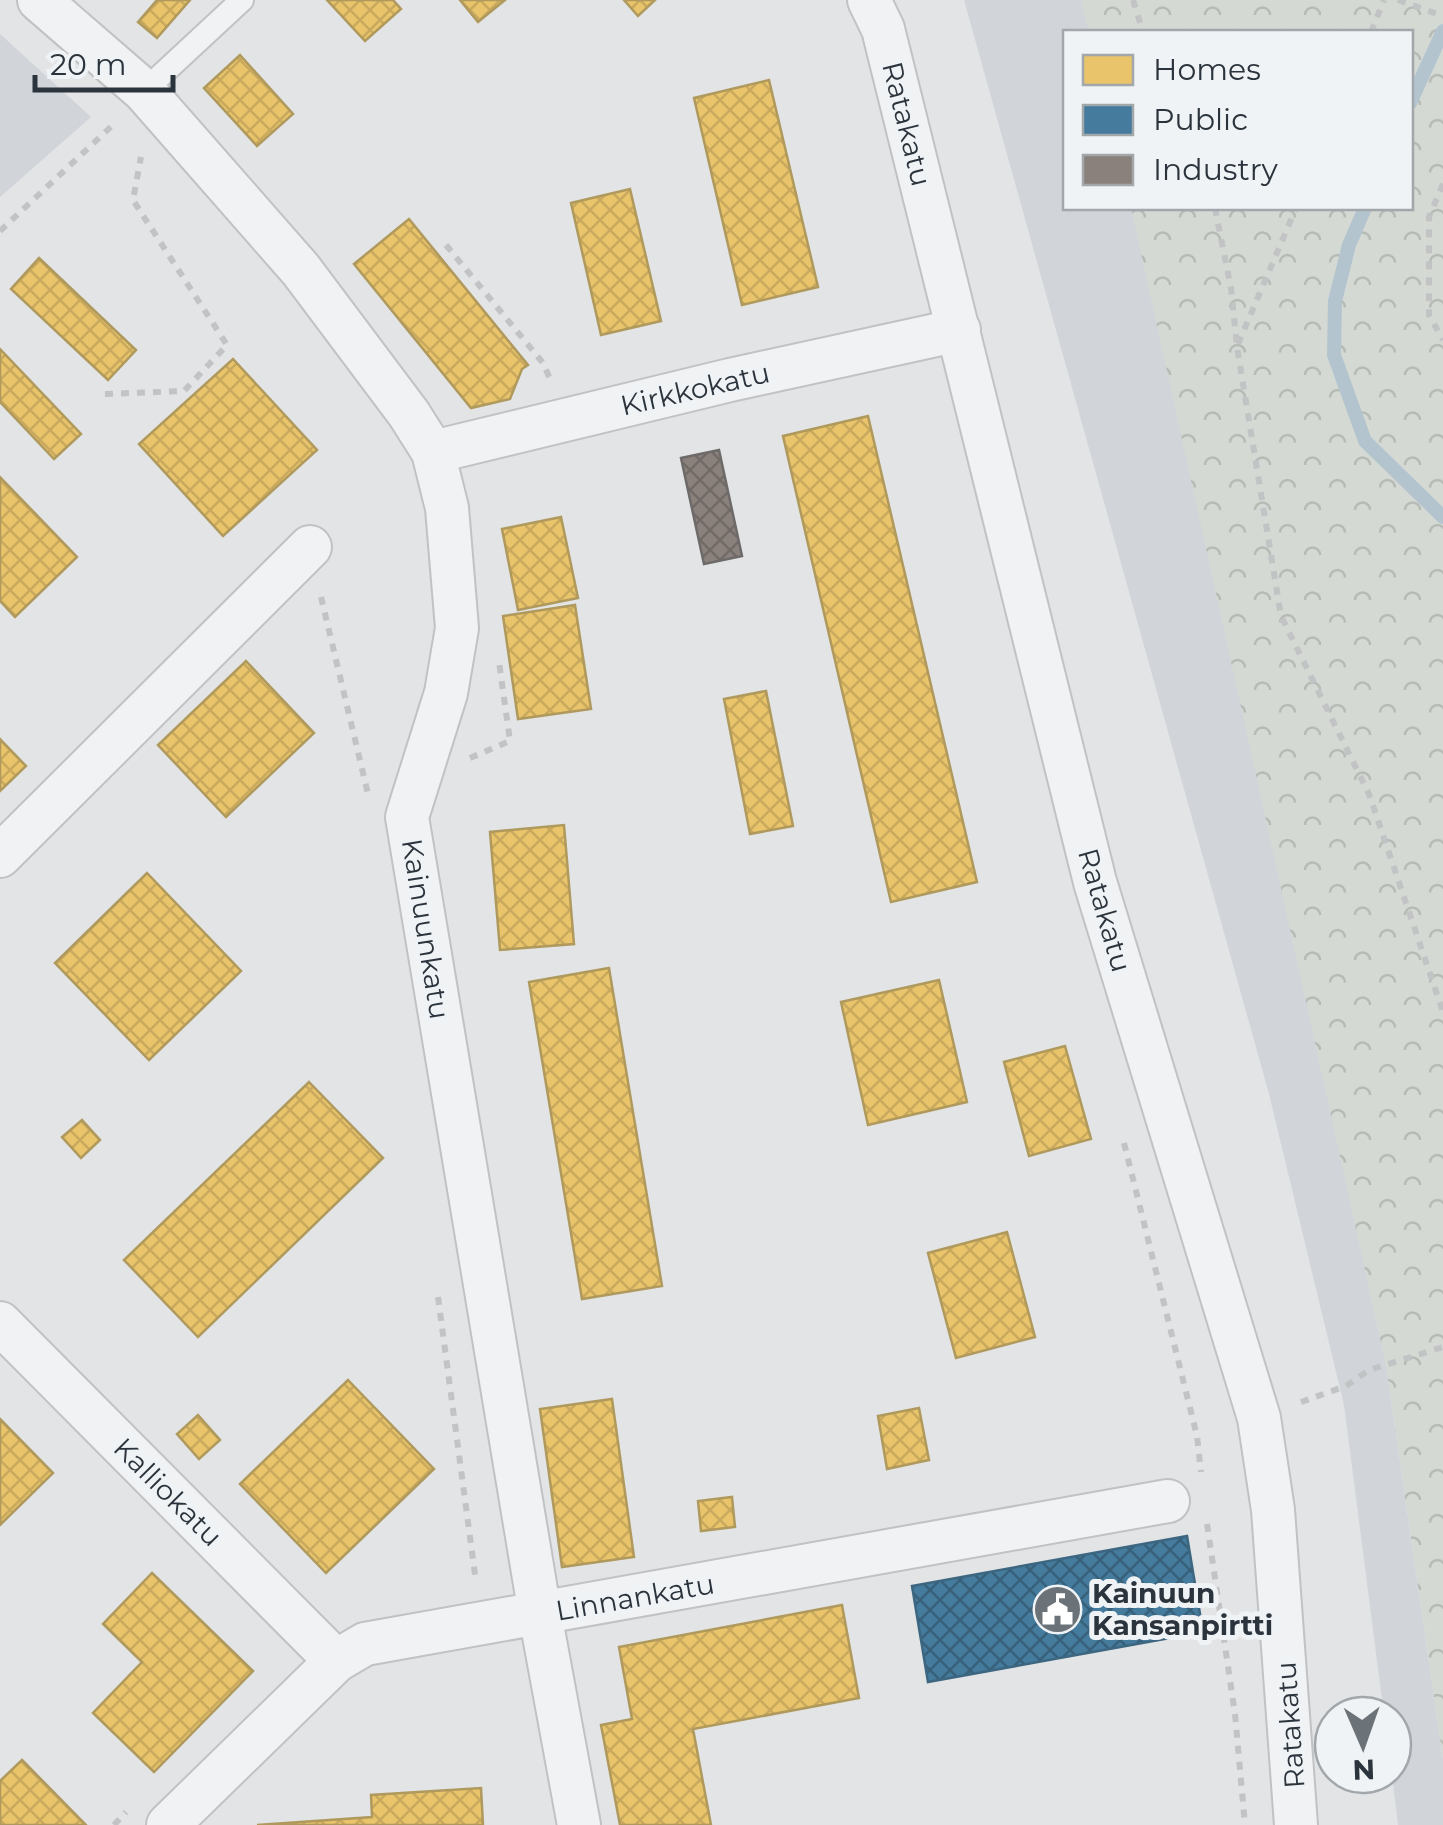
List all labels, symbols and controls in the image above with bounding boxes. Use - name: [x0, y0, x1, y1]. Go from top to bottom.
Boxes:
- scale bar: [35, 30, 172, 92]
- legend: [1063, 30, 1413, 210]
- text: 20 m: [50, 46, 127, 83]
- text: Homes: [1153, 51, 1261, 88]
- street label: Ratakatu: [875, 58, 939, 190]
- text: Public: [1153, 101, 1248, 138]
- text: Industry: [1153, 151, 1278, 188]
- street label: Kirkkokatu: [617, 355, 773, 423]
- street label: Kainuunkatu: [395, 836, 457, 1022]
- street label: Ratakatu: [1071, 844, 1139, 976]
- street label: Kalliokatu: [107, 1431, 229, 1553]
- street label: Linnankatu: [553, 1566, 717, 1628]
- place label: Kainuun Kansanpirtti: [1092, 1576, 1273, 1642]
- public building icon: Kainuun Kansanpirtti: [1031, 1583, 1083, 1635]
- street label: Ratakatu: [1269, 1660, 1311, 1790]
- north arrow: [1313, 1695, 1413, 1795]
- text: N: [1352, 1753, 1376, 1787]

